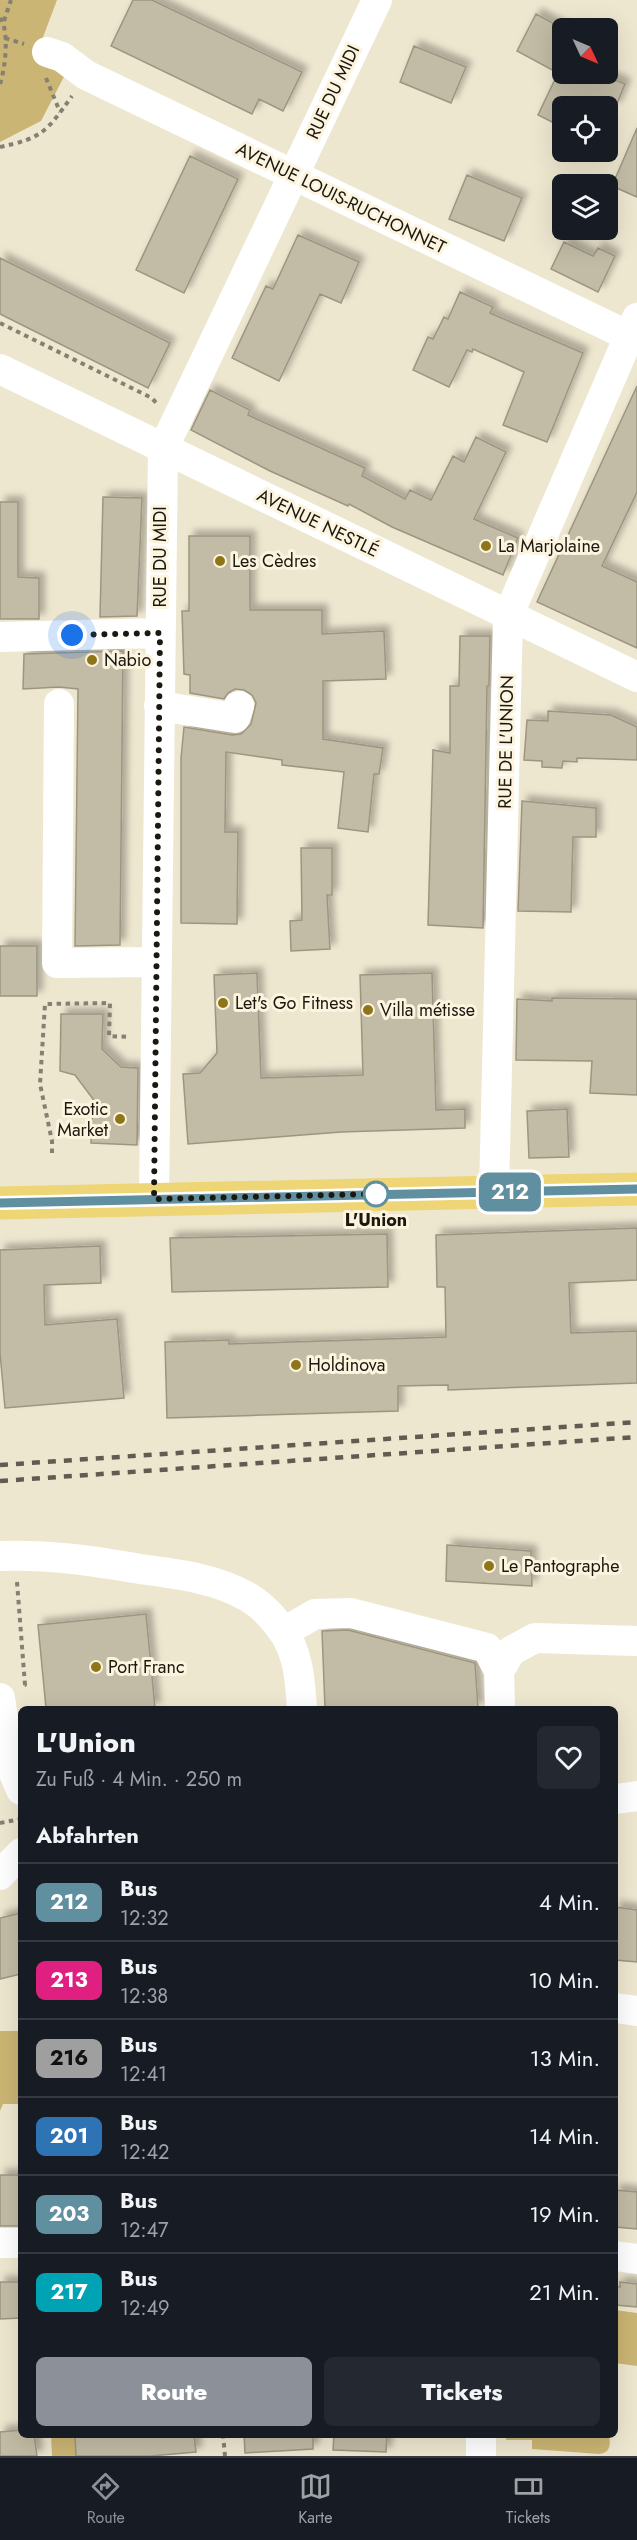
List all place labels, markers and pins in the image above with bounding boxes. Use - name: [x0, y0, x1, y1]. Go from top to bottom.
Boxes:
- place label: La Marjolaine: [498, 533, 600, 559]
- marker: La Marjolaine: [479, 539, 493, 553]
- place label: Les Cèdres: [232, 548, 316, 574]
- marker: Les Cèdres: [213, 554, 227, 568]
- place label: Nabio: [104, 647, 152, 673]
- marker: Nabio: [85, 653, 99, 667]
- place label: Let's Go Fitness: [235, 990, 353, 1016]
- marker: Let's Go Fitness: [216, 996, 230, 1010]
- place label: Villa métisse: [380, 997, 475, 1023]
- marker: Villa métisse: [361, 1003, 375, 1017]
- place label: Exotic Market: [57, 1096, 109, 1143]
- marker: Exotic Market: [113, 1112, 127, 1126]
- marker: L'Union: [363, 1181, 389, 1207]
- place label: L'Union: [345, 1207, 407, 1233]
- place label: Holdinova: [308, 1352, 385, 1378]
- marker: Holdinova: [289, 1358, 303, 1372]
- place label: Le Pantographe: [501, 1553, 619, 1579]
- marker: Le Pantographe: [482, 1559, 496, 1573]
- place label: Port Franc: [108, 1654, 185, 1680]
- marker: Port Franc: [89, 1660, 103, 1674]

